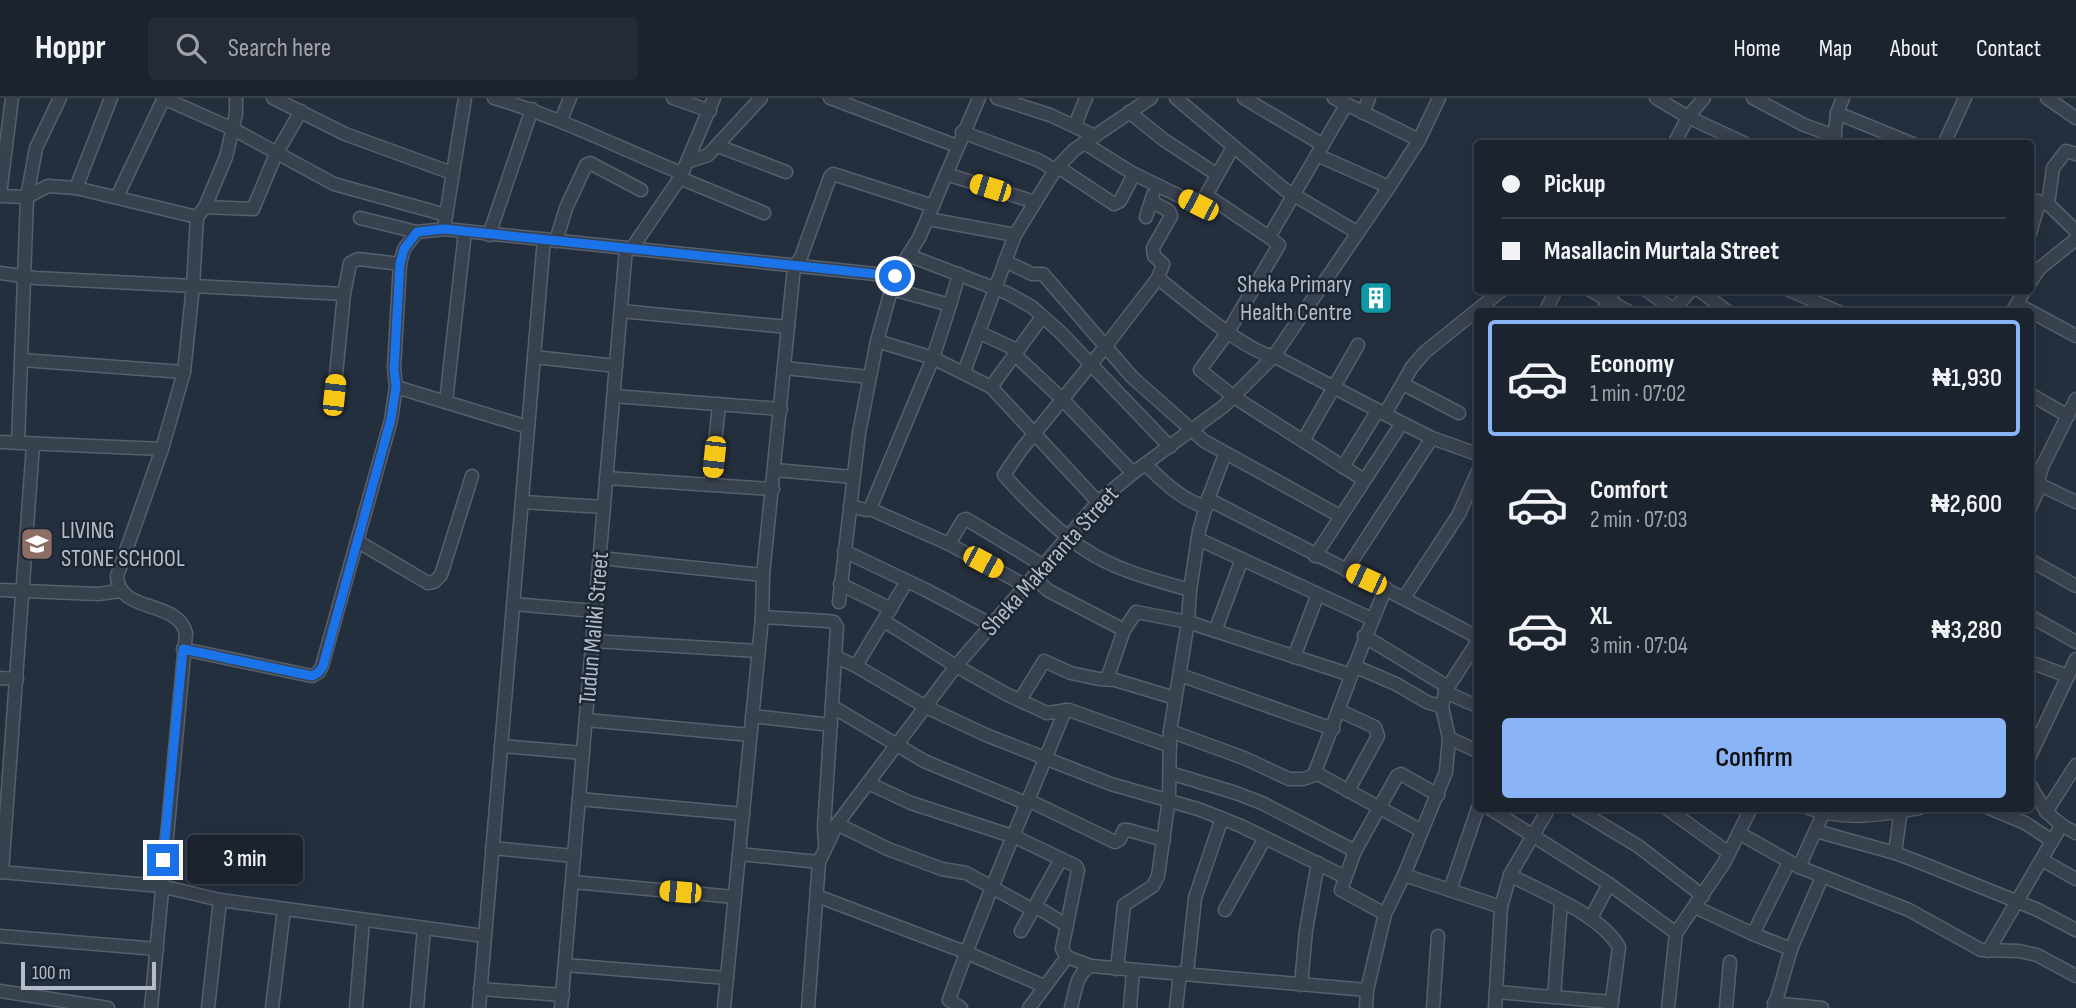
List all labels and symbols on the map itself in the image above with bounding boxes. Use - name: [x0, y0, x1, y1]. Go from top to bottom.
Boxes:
- car: [967, 172, 1014, 204]
- car: [1175, 186, 1222, 224]
- route start: [879, 260, 911, 292]
- place label: Sheka Primary Health Centre: [1237, 270, 1352, 327]
- building icon: Sheka Primary Health Centre: [1357, 279, 1395, 317]
- car: [322, 373, 347, 417]
- car: [702, 435, 727, 479]
- street label: Sheka Makaranta Street: [975, 480, 1125, 642]
- place label: LIVING STONE SCHOOL: [61, 516, 185, 573]
- school or university icon: LIVING STONE SCHOOL: [18, 525, 56, 563]
- car: [960, 543, 1007, 581]
- street label: Tudun Maliki Street: [573, 550, 615, 706]
- car: [1343, 561, 1390, 597]
- callout: 3 min: [188, 836, 303, 884]
- route end: [147, 844, 179, 876]
- car: [659, 880, 702, 904]
- scale bar: [21, 959, 156, 991]

